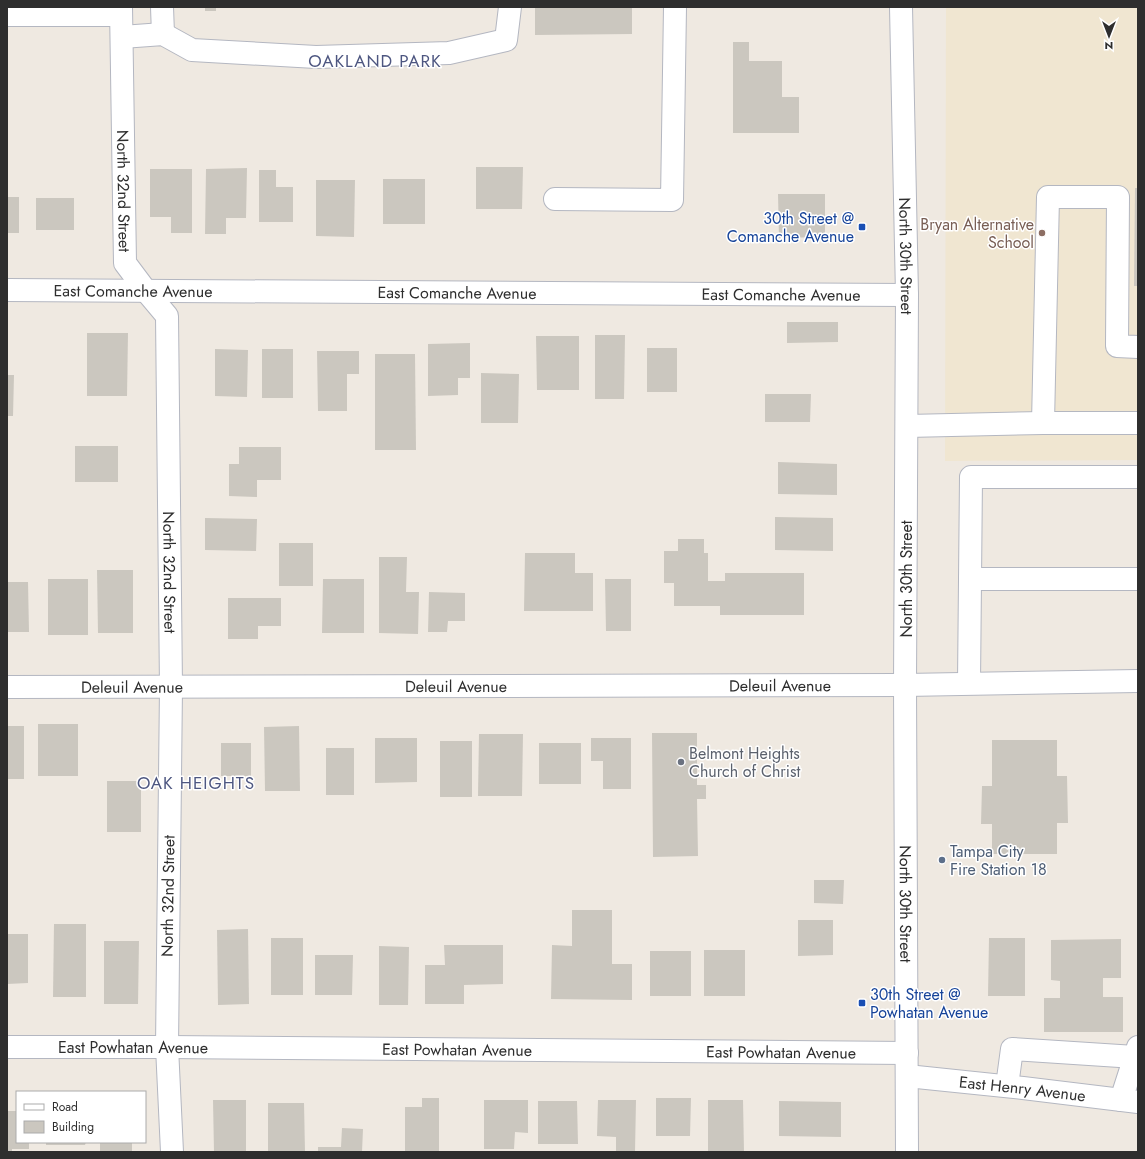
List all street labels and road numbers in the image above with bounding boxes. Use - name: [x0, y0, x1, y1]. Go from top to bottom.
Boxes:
- street label: North 32nd Street: [111, 130, 136, 252]
- street label: North 30th Street: [893, 197, 919, 315]
- street label: East Comanche Avenue: [53, 279, 213, 303]
- street label: East Comanche Avenue: [377, 281, 537, 304]
- street label: East Comanche Avenue: [701, 282, 861, 306]
- street label: North 32nd Street: [158, 511, 182, 634]
- street label: North 30th Street: [895, 520, 918, 638]
- street label: Deleuil Avenue: [405, 674, 507, 698]
- street label: Deleuil Avenue: [729, 674, 831, 697]
- street label: Deleuil Avenue: [81, 675, 183, 698]
- street label: North 32nd Street: [155, 835, 181, 957]
- street label: North 30th Street: [894, 845, 918, 963]
- street label: East Powhatan Avenue: [58, 1036, 208, 1059]
- street label: East Powhatan Avenue: [382, 1037, 532, 1061]
- street label: East Powhatan Avenue: [706, 1040, 856, 1064]
- street label: East Henry Avenue: [958, 1070, 1087, 1107]

